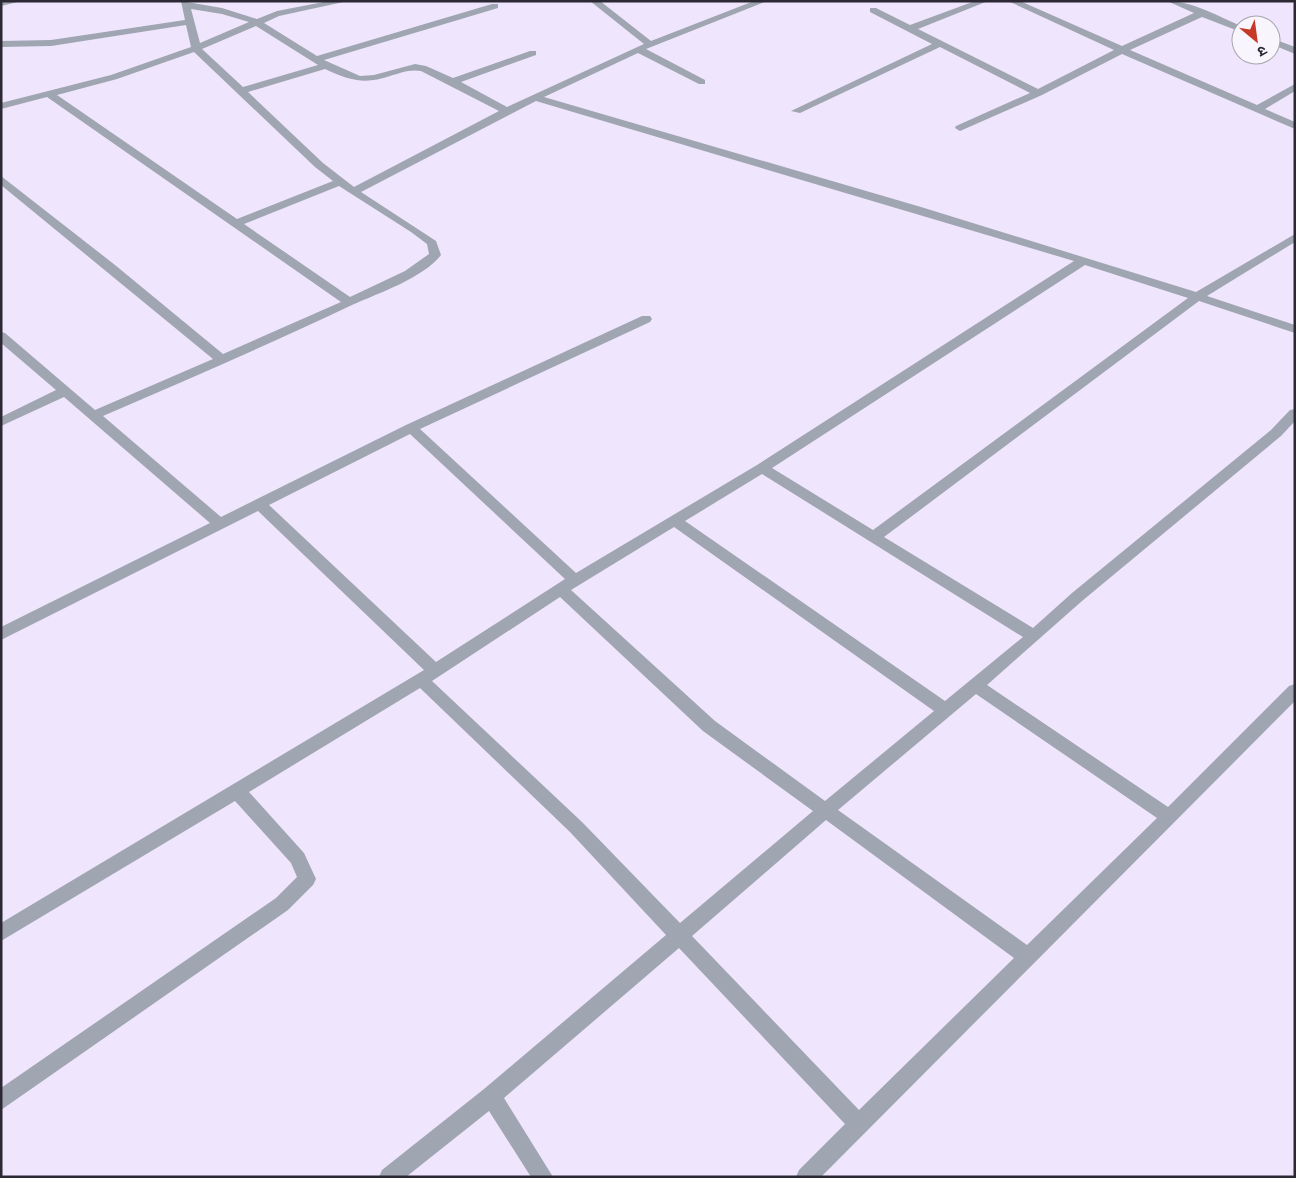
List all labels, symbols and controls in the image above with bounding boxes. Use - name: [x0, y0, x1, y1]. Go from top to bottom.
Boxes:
- north arrow: [1231, 15, 1281, 65]
- text: उ: [1253, 40, 1271, 62]

